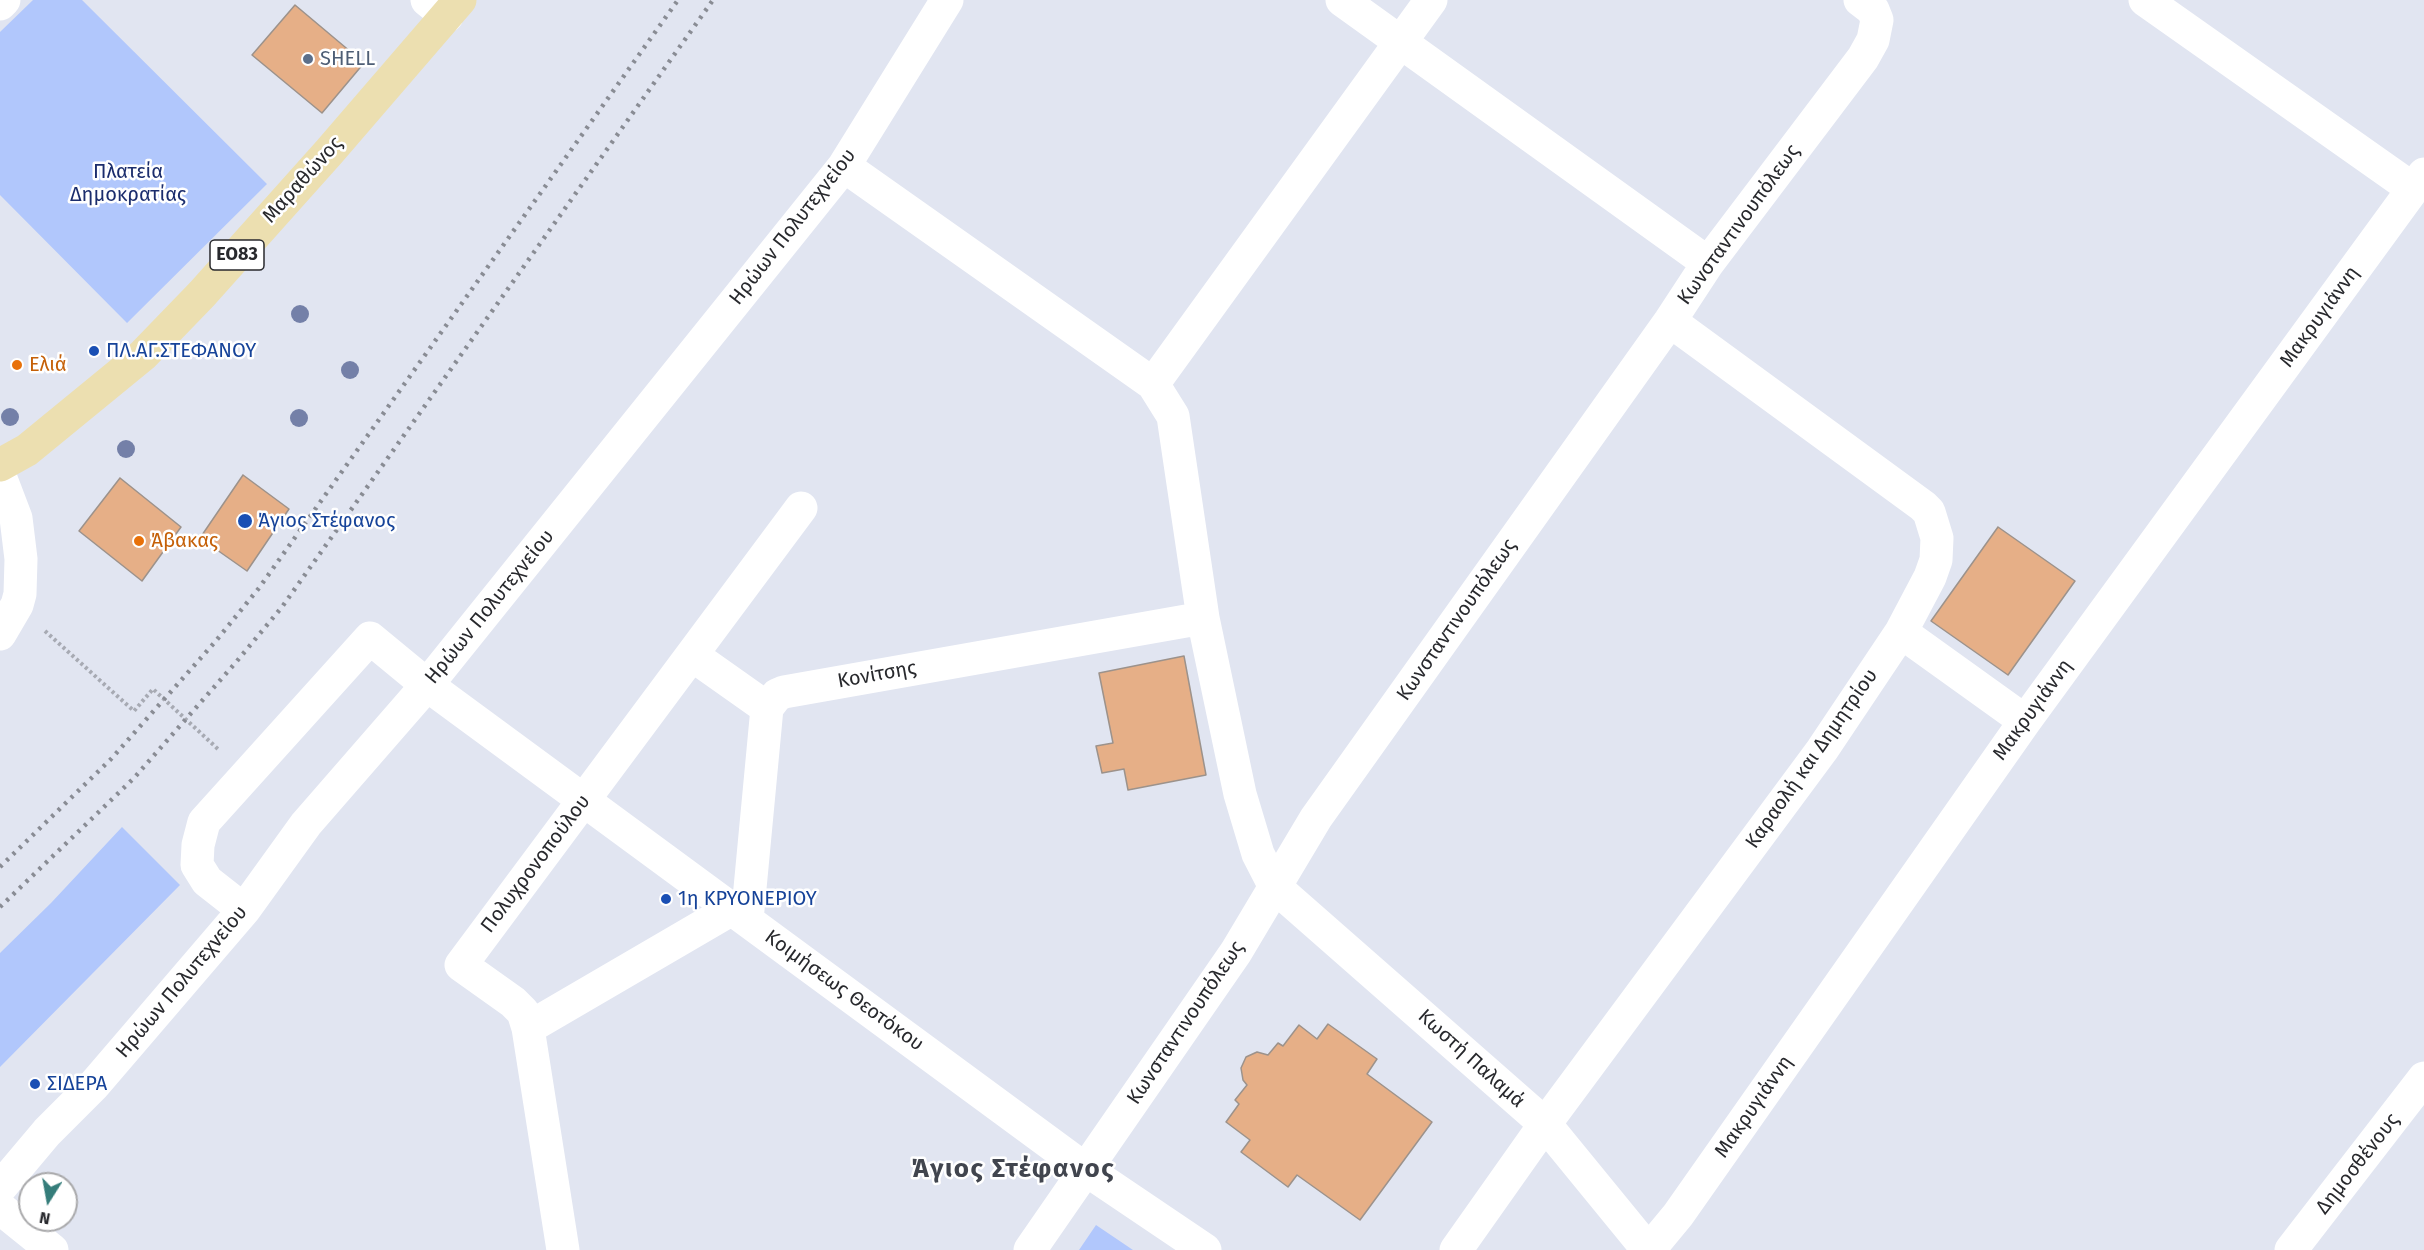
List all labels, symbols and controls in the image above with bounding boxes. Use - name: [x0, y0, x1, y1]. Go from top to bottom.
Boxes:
- place label: SHELL: [320, 47, 375, 71]
- marker: SHELL: [301, 52, 315, 66]
- street label: Μαραθώνος: [258, 132, 348, 228]
- street label: Κωνσταντινουπόλεως: [1673, 140, 1805, 310]
- street label: Ηρώων Πολυτεχνείου: [725, 144, 861, 310]
- park label: Πλατεία Δημοκρατίας: [70, 160, 186, 207]
- road number: ΕΟ83: [210, 240, 264, 270]
- street label: Μακρυγιάννη: [2275, 262, 2365, 372]
- place label: ΠΛ.ΑΓ.ΣΤΕΦΑΝΟΥ: [106, 339, 256, 363]
- marker: ΠΛ.ΑΓ.ΣΤΕΦΑΝΟΥ: [87, 344, 101, 358]
- place label: Ελιά: [29, 353, 67, 377]
- marker: Ελιά: [10, 358, 24, 372]
- place label: Άγιος Στέφανος: [258, 509, 395, 533]
- marker: Άγιος Στέφανος: [236, 512, 254, 530]
- street label: Ηρώων Πολυτεχνείου: [420, 525, 560, 689]
- place label: Άβακας: [151, 529, 218, 553]
- marker: Άβακας: [132, 534, 146, 548]
- street label: Κωνσταντινουπόλεως: [1392, 534, 1522, 706]
- street label: Μακρυγιάννη: [1988, 655, 2078, 765]
- street label: Κονίτσης: [836, 656, 918, 694]
- street label: Καραολή και Δημητρίου: [1741, 664, 1883, 854]
- street label: Πολυχρονοπούλου: [476, 790, 596, 938]
- place label: 1η ΚΡΥΟΝΕΡΙΟΥ: [678, 887, 817, 911]
- marker: 1η ΚΡΥΟΝΕΡΙΟΥ: [659, 892, 673, 906]
- street label: Ηρώων Πολυτεχνείου: [111, 901, 253, 1063]
- street label: Κοιμήσεως Θεοτόκου: [760, 925, 928, 1057]
- street label: Κωνσταντινουπόλεως: [1122, 937, 1250, 1109]
- street label: Κωστή Παλαμά: [1413, 1005, 1529, 1113]
- street label: Μακρυγιάννη: [1710, 1051, 1798, 1163]
- place label: ΣΙΔΕΡΑ: [47, 1072, 107, 1096]
- marker: ΣΙΔΕΡΑ: [28, 1077, 42, 1091]
- street label: Δημοσθένους: [2311, 1109, 2405, 1219]
- district label: Άγιος Στέφανος: [911, 1154, 1115, 1186]
- north arrow: [18, 1172, 78, 1232]
- text: N: [38, 1208, 52, 1229]

